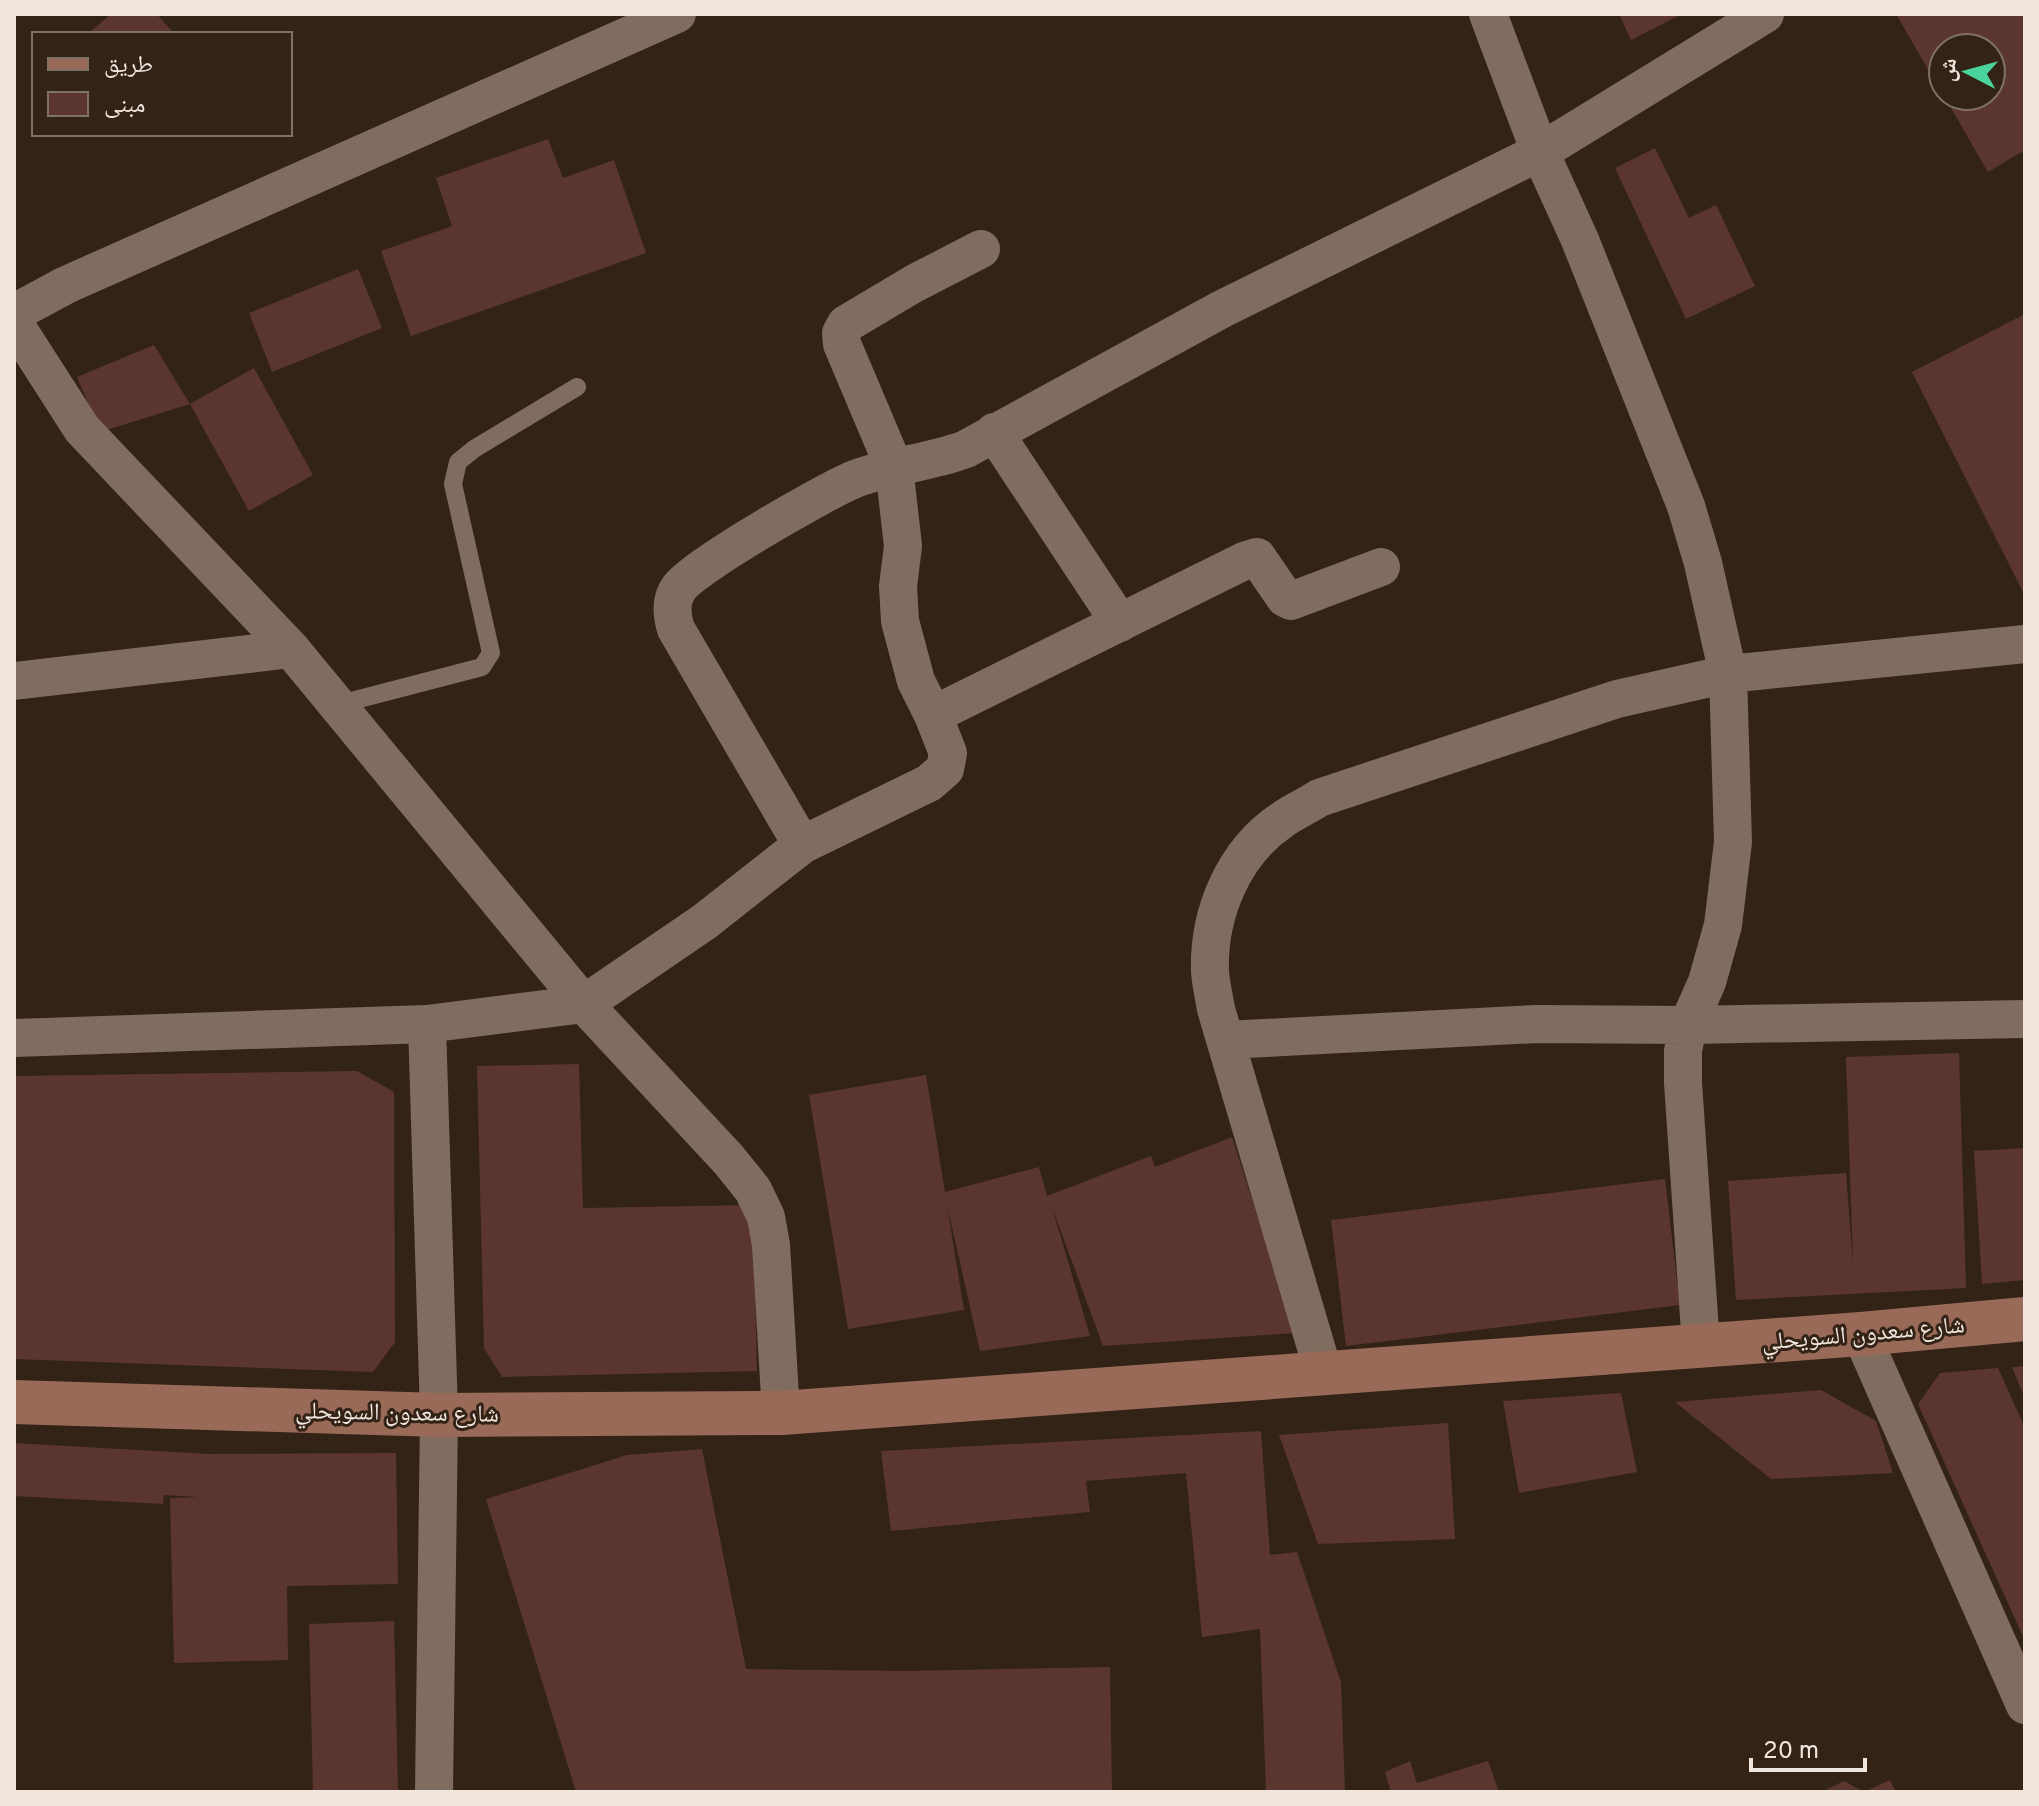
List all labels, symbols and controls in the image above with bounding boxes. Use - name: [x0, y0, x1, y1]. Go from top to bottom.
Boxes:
- legend: [32, 32, 292, 136]
- north arrow: [1927, 32, 2007, 112]
- text: طريق: [104, 51, 153, 81]
- text: ش: [1935, 57, 1964, 83]
- text: مبنى: [104, 91, 145, 121]
- street label: شارع سعدون السويحلي: [1760, 1311, 1966, 1361]
- street label: شارع سعدون السويحلي: [295, 1397, 499, 1433]
- scale bar: [1751, 1722, 1865, 1772]
- text: 20 m: [1763, 1737, 1819, 1767]

